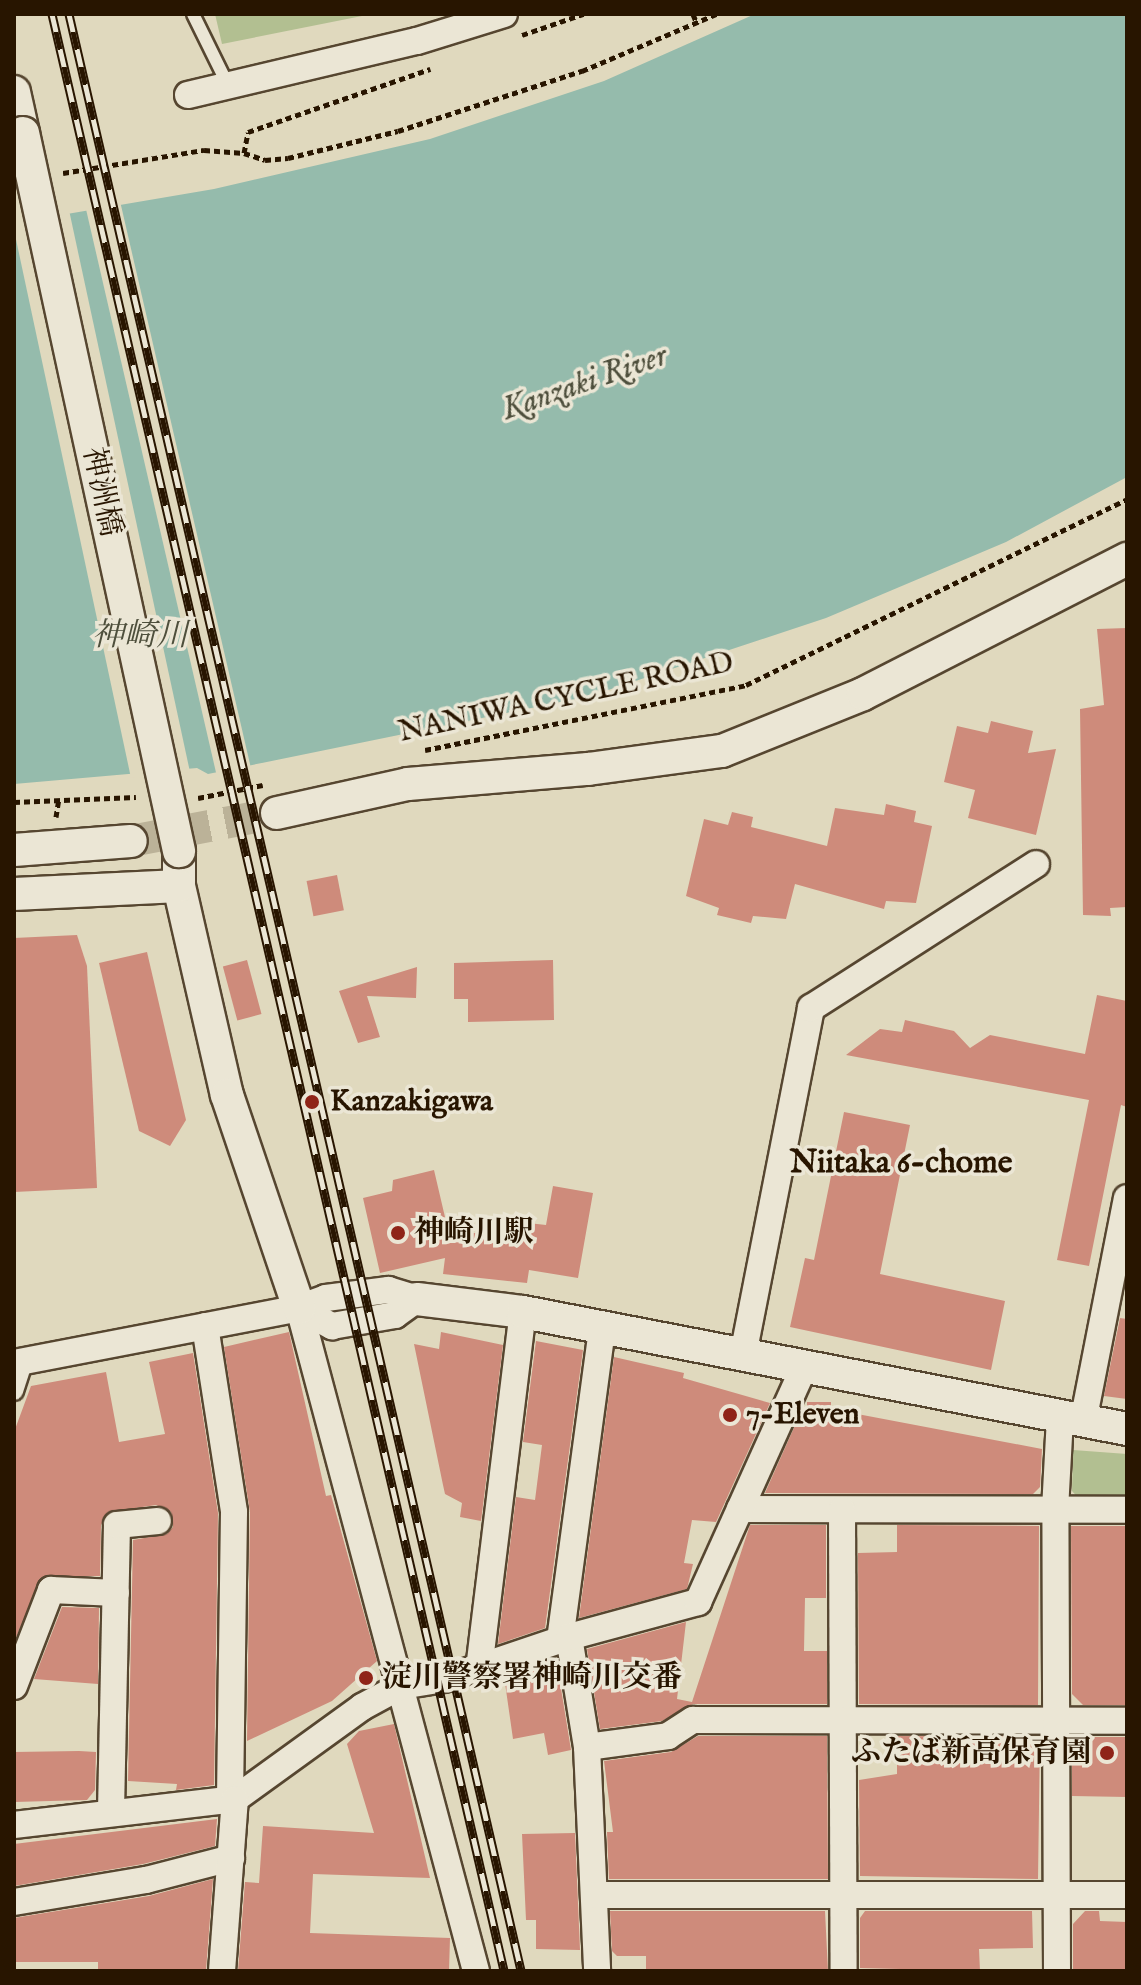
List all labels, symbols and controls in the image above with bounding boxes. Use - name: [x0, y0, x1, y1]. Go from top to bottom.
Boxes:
- water label: Kanzaki River: [497, 338, 673, 430]
- street label: 神洲橋: [74, 444, 128, 540]
- water label: 神崎川: [92, 618, 188, 656]
- street label: NANIWA CYCLE ROAD: [395, 645, 737, 751]
- place label: Kanzakigawa: [330, 1084, 493, 1120]
- marker: Kanzakigawa: [301, 1091, 323, 1113]
- district label: Niitaka 6-chome: [790, 1145, 1012, 1183]
- place label: 神崎川駅: [414, 1215, 534, 1251]
- marker: 神崎川駅: [389, 1224, 407, 1242]
- place label: 7-Eleven: [746, 1397, 860, 1433]
- marker: 7-Eleven: [721, 1406, 739, 1424]
- place label: 淀川警察署神崎川交番: [382, 1660, 682, 1696]
- marker: 淀川警察署神崎川交番: [357, 1669, 375, 1687]
- place label: ふたば新高保育園: [851, 1735, 1091, 1771]
- marker: ふたば新高保育園: [1098, 1744, 1116, 1762]

